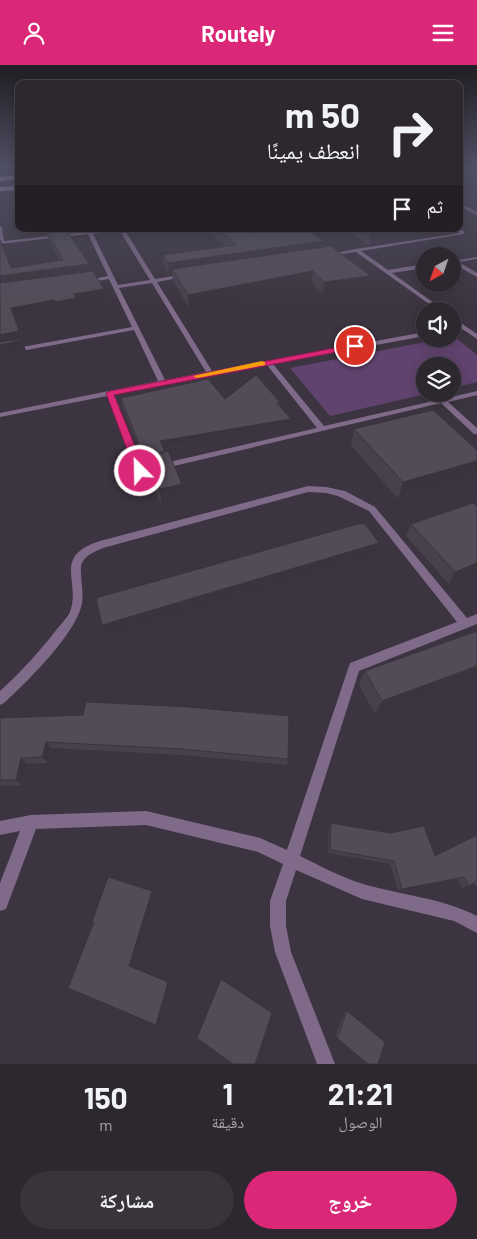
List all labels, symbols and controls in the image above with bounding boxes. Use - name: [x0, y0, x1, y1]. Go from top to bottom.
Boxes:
- icon: person: [20, 19, 48, 47]
- icon: menu: [429, 19, 457, 47]
- text: Routely: [201, 20, 276, 46]
- text: 50 m: [285, 93, 360, 135]
- icon: right: [378, 100, 443, 165]
- text: انعطف يمينًا: [267, 137, 360, 163]
- text: ثم: [426, 194, 443, 217]
- icon: arrive: [388, 195, 416, 223]
- north arrow: [416, 247, 461, 293]
- map controls: [416, 247, 461, 402]
- button: sound: [416, 302, 461, 347]
- pin: [334, 325, 376, 367]
- icon: arrive: [341, 332, 369, 360]
- button: layers: [416, 357, 461, 402]
- position arrow: [113, 444, 165, 496]
- text: 1: [222, 1075, 233, 1111]
- text: 21:21: [328, 1075, 393, 1111]
- text: 150: [84, 1079, 128, 1115]
- text: دقيقة: [212, 1112, 244, 1131]
- text: الوصول: [338, 1112, 383, 1131]
- text: m: [99, 1115, 112, 1134]
- button: مشاركة: [20, 1171, 234, 1229]
- button: خروج: [244, 1171, 457, 1229]

